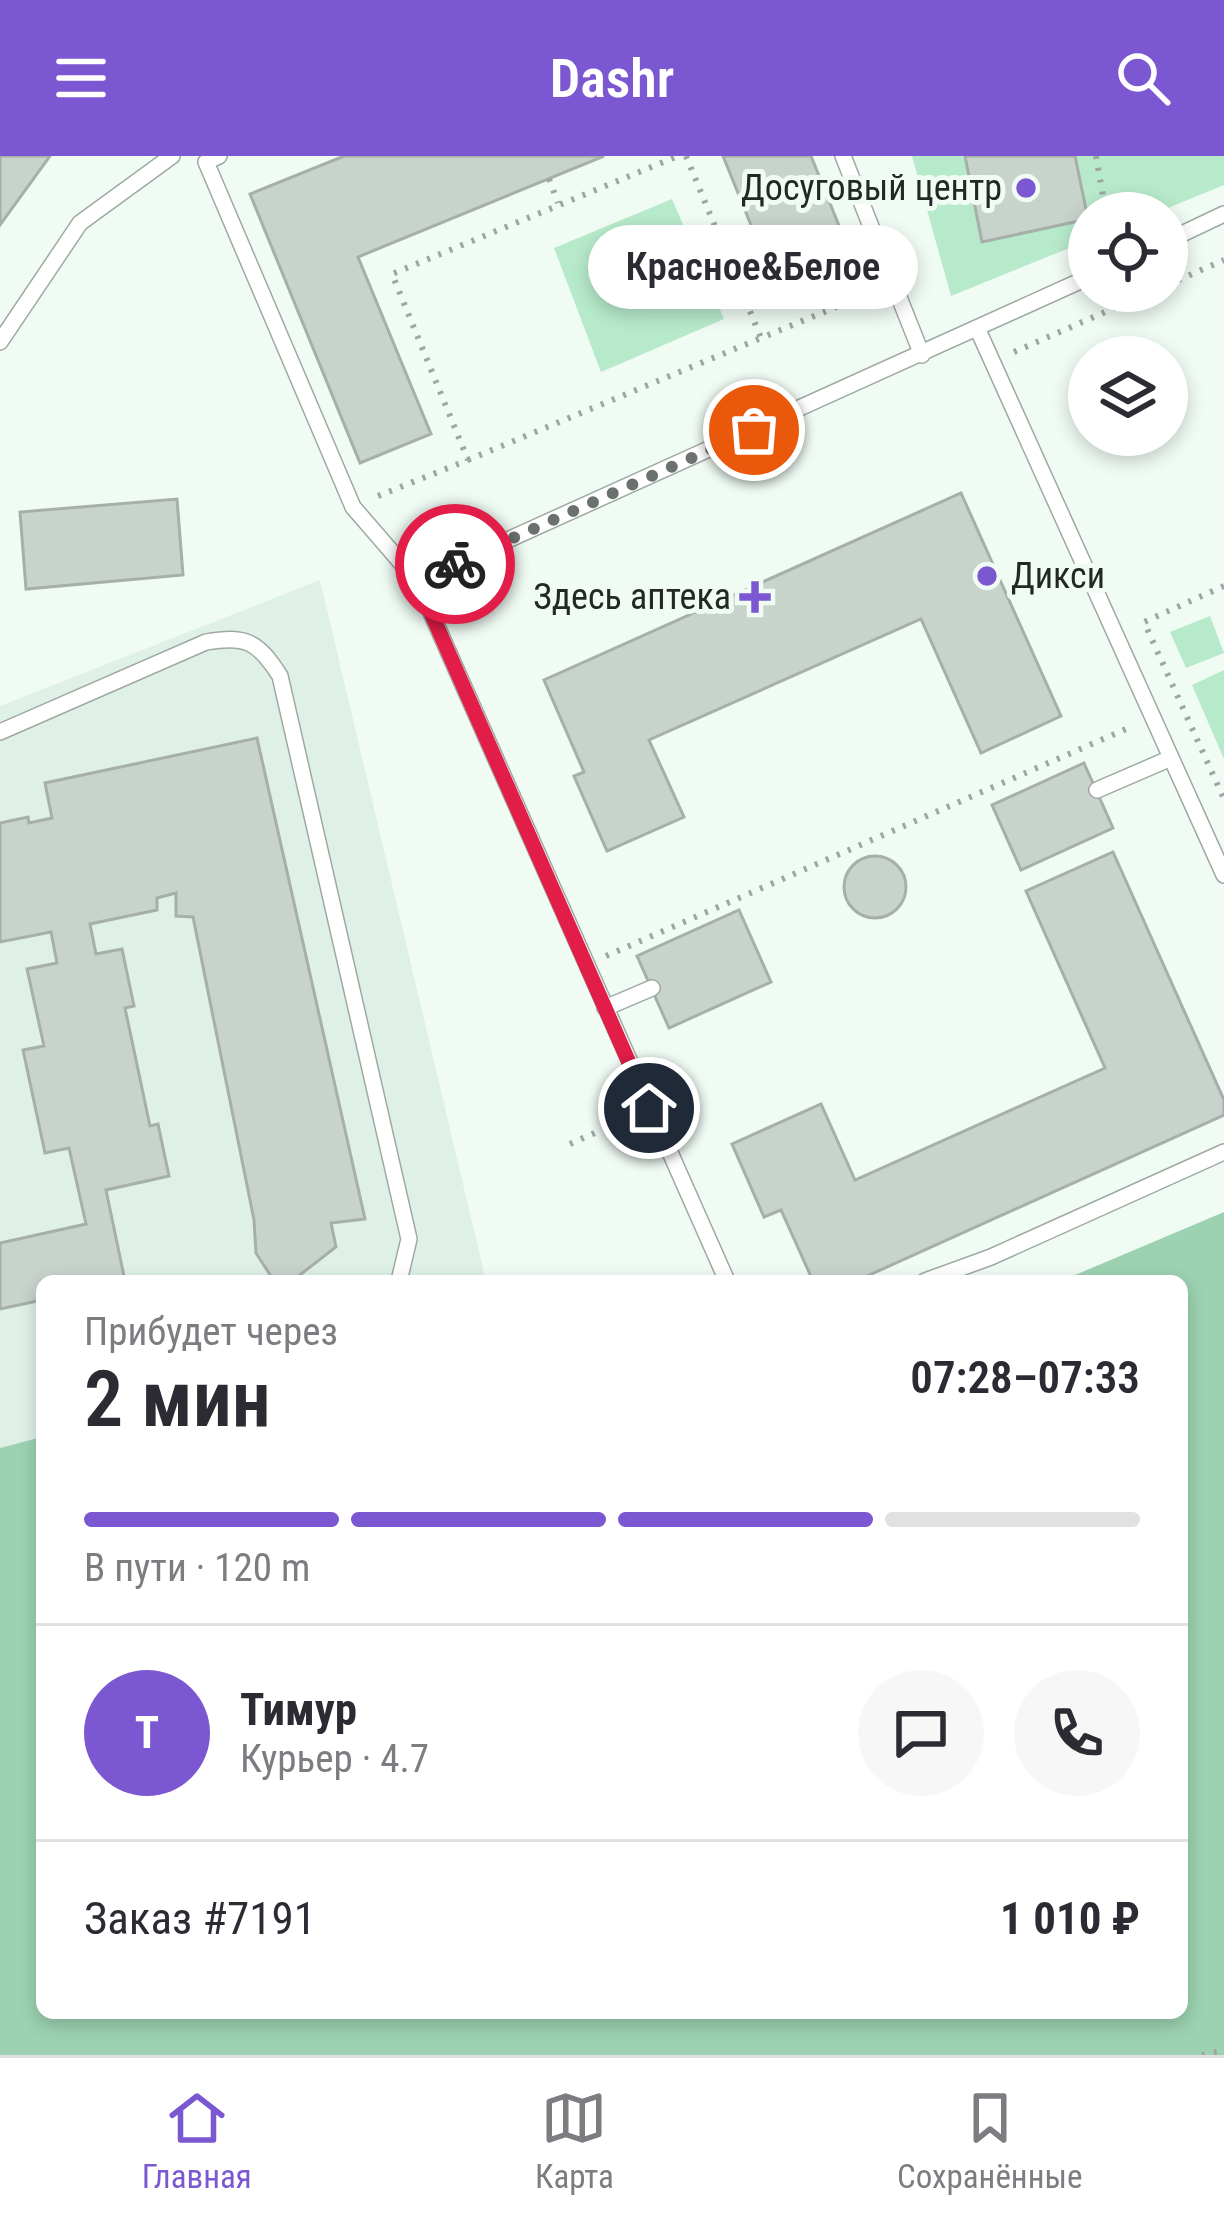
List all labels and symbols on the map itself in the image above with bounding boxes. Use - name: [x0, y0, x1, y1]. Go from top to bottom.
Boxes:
- place label: Досуговый центр: [741, 167, 1002, 209]
- marker: Досуговый центр: [1013, 175, 1039, 201]
- callout: Красное&Белое: [589, 226, 919, 310]
- pin: [703, 379, 805, 481]
- courier: [395, 504, 515, 624]
- place label: Дикси: [1011, 555, 1105, 597]
- marker: Дикси: [974, 563, 1000, 589]
- place label: Здесь аптека: [533, 576, 731, 618]
- marker: Здесь аптека: [742, 584, 768, 610]
- pin: [598, 1057, 700, 1159]

